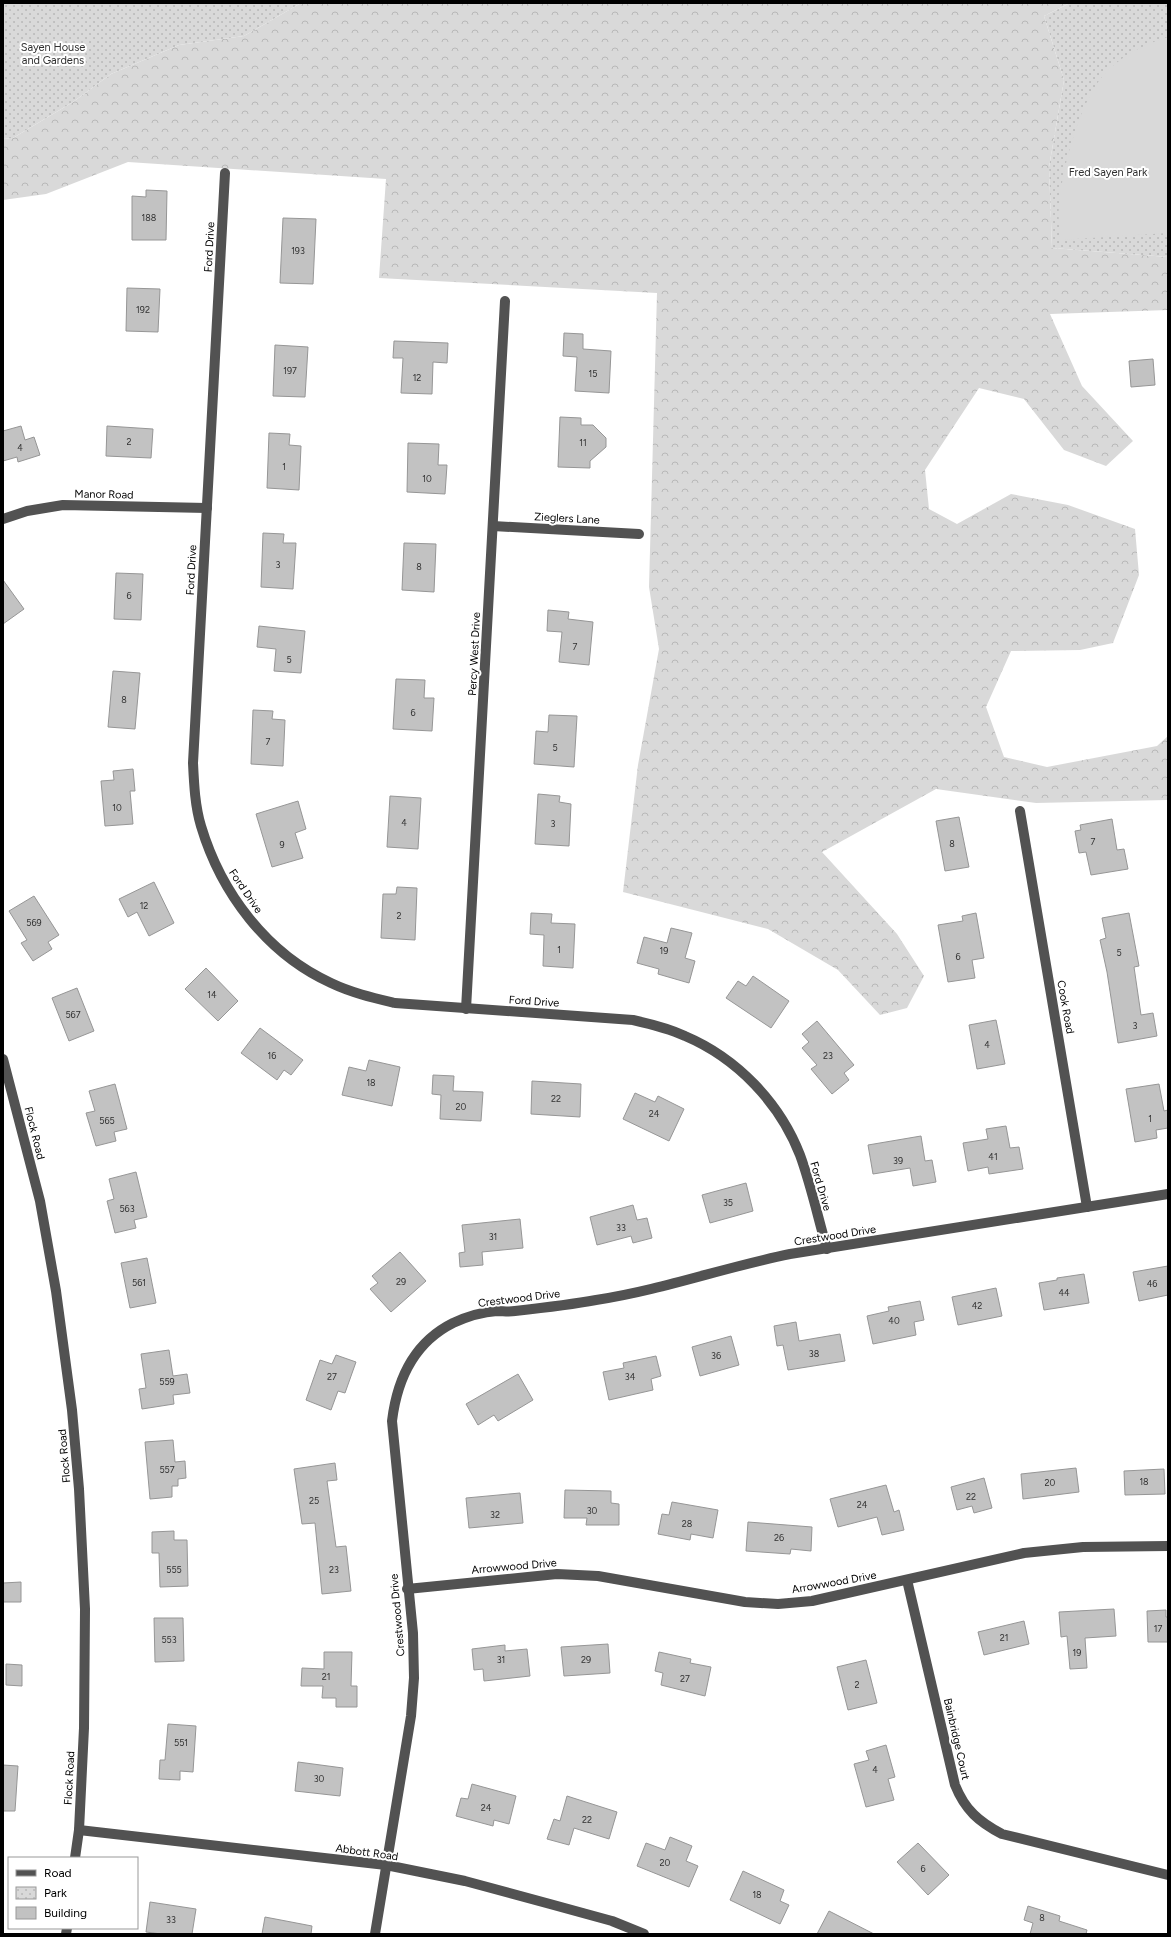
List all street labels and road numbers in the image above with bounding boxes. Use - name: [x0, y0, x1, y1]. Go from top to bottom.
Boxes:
- street label: Ford Drive: [202, 221, 217, 273]
- street label: Manor Road: [74, 487, 134, 502]
- street label: Zieglers Lane: [534, 510, 600, 527]
- street label: Ford Drive: [184, 544, 199, 596]
- street label: Percy West Drive: [466, 612, 483, 696]
- street label: Ford Drive: [226, 867, 265, 916]
- street label: Cook Road: [1054, 979, 1077, 1035]
- street label: Ford Drive: [508, 993, 560, 1010]
- street label: Flock Road: [22, 1105, 47, 1161]
- street label: Ford Drive: [807, 1160, 834, 1212]
- street label: Crestwood Drive: [793, 1223, 877, 1248]
- street label: Crestwood Drive: [477, 1287, 561, 1310]
- street label: Flock Road: [56, 1428, 73, 1483]
- street label: Arrowwood Drive: [471, 1556, 557, 1577]
- street label: Arrowwood Drive: [791, 1569, 877, 1596]
- street label: Crestwood Drive: [387, 1573, 408, 1657]
- street label: Bainbridge Court: [941, 1697, 972, 1781]
- street label: Flock Road: [62, 1751, 77, 1805]
- street label: Abbott Road: [335, 1842, 399, 1863]

